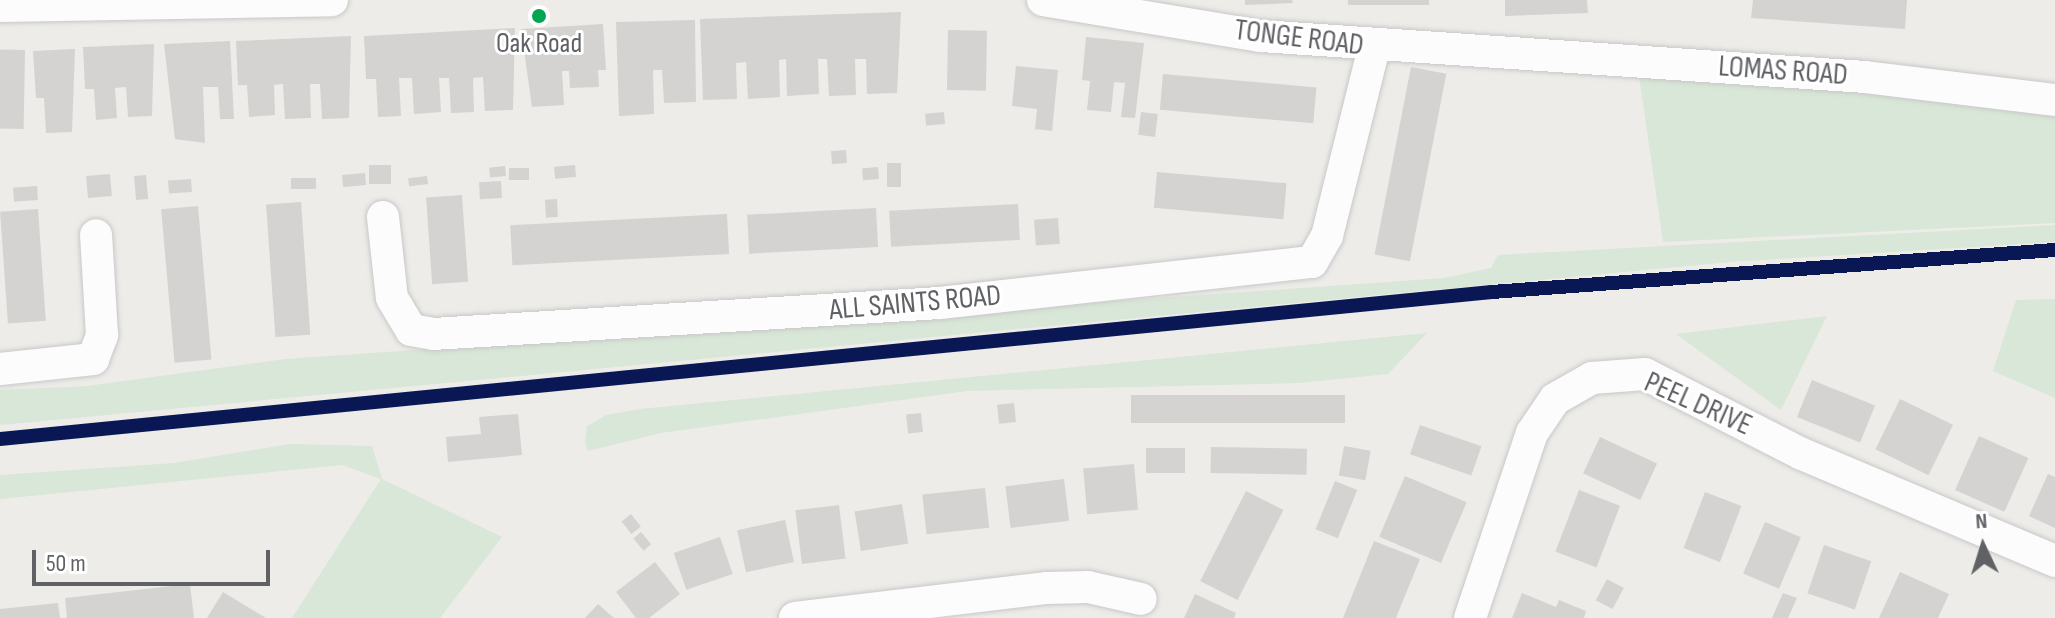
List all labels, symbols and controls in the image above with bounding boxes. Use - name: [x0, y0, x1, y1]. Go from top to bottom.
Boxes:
- marker: Oak Road: [531, 8, 547, 24]
- street label: TONGE ROAD: [1232, 12, 1366, 64]
- place label: Oak Road: [496, 27, 582, 61]
- street label: LOMAS ROAD: [1717, 49, 1849, 93]
- street label: ALL SAINTS ROAD: [828, 278, 1002, 328]
- street label: PEEL DRIVE: [1639, 364, 1757, 444]
- north arrow: [1943, 506, 2023, 586]
- text: N: [1974, 508, 1988, 535]
- scale bar: [36, 534, 274, 584]
- text: 50 m: [46, 549, 86, 578]

